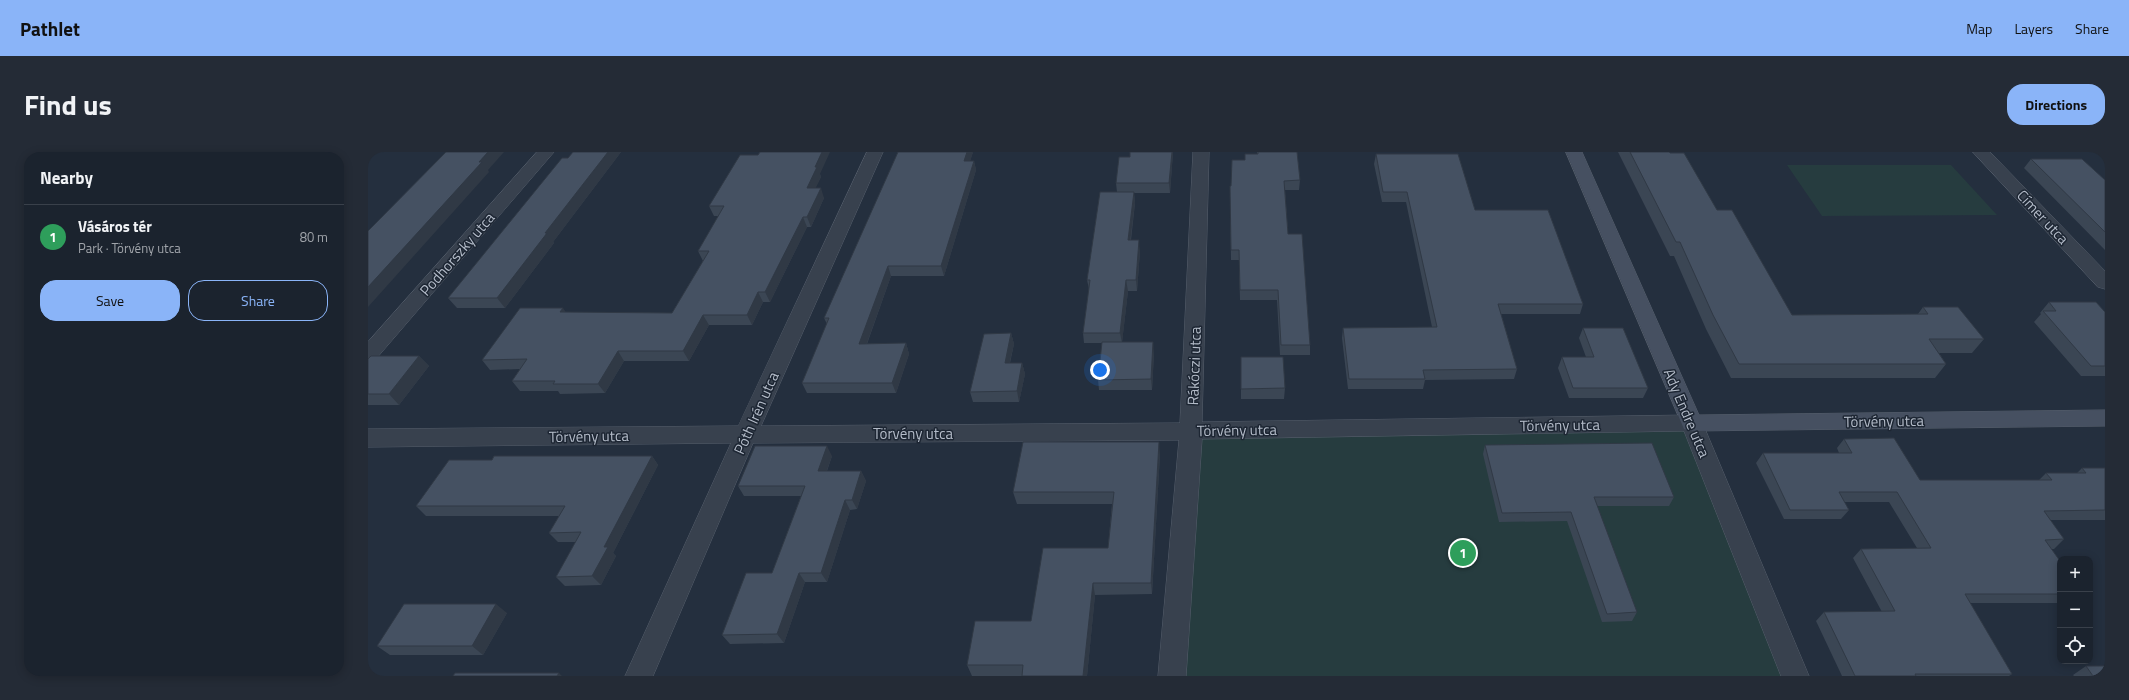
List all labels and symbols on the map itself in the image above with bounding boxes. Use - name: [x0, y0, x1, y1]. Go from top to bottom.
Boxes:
- street label: Címer utca: [2012, 185, 2075, 250]
- street label: Podhorszky utca: [414, 207, 500, 301]
- street label: Rákóczi utca: [1181, 326, 1207, 406]
- your location: [1090, 360, 1110, 380]
- street label: Ady Endre utca: [1658, 365, 1716, 462]
- street label: Póth Irén utca: [728, 368, 785, 458]
- street label: Törvény utca: [1844, 409, 1925, 433]
- street label: Törvény utca: [1520, 413, 1601, 437]
- street label: Törvény utca: [1197, 418, 1278, 442]
- street label: Törvény utca: [873, 422, 954, 445]
- street label: Törvény utca: [549, 424, 630, 448]
- pin: 1: [1450, 538, 1476, 568]

